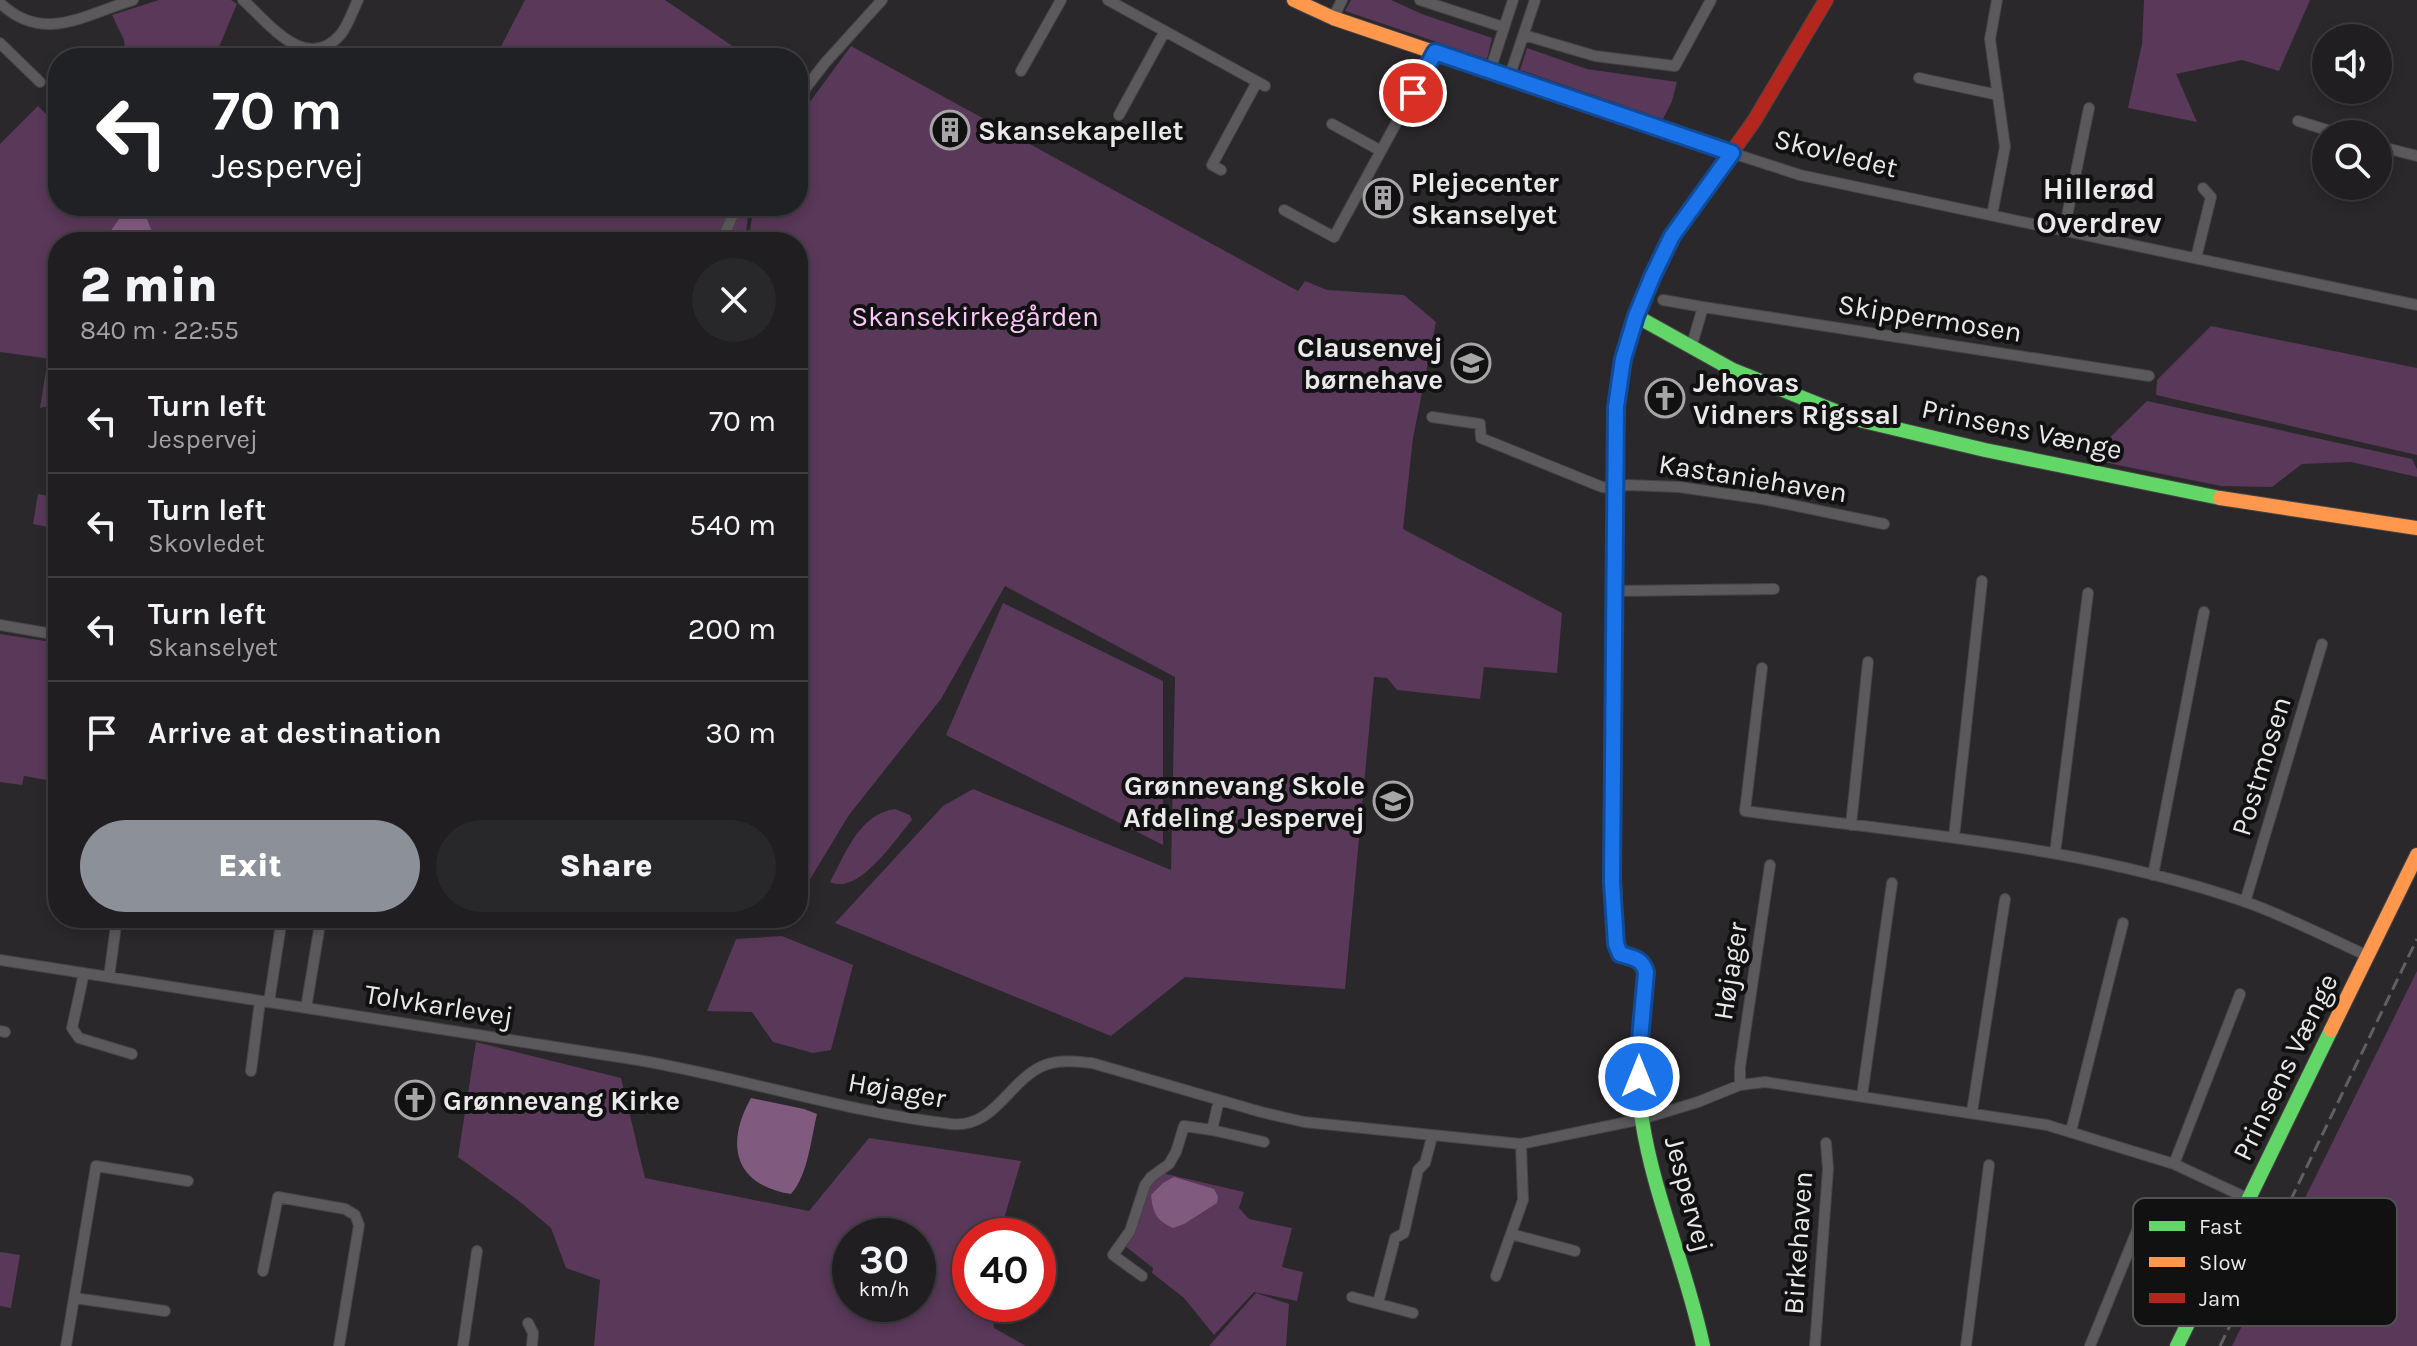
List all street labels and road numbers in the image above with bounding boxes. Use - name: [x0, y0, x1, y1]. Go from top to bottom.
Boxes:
- street label: Skovledet: [1771, 122, 1901, 184]
- street label: Skippermosen: [1836, 287, 2024, 349]
- street label: Prinsens Vænge: [1919, 392, 2125, 466]
- street label: Kastaniehaven: [1656, 447, 1850, 509]
- street label: Postmosen: [2224, 693, 2298, 839]
- street label: Højager: [1706, 919, 1754, 1022]
- street label: Prinsens Vænge: [2225, 968, 2345, 1166]
- street label: Tolvkarlevej: [362, 977, 516, 1033]
- street label: Højager: [846, 1065, 949, 1115]
- street label: Jespervej: [1658, 1133, 1720, 1255]
- street label: Birkehaven: [1777, 1170, 1819, 1316]

